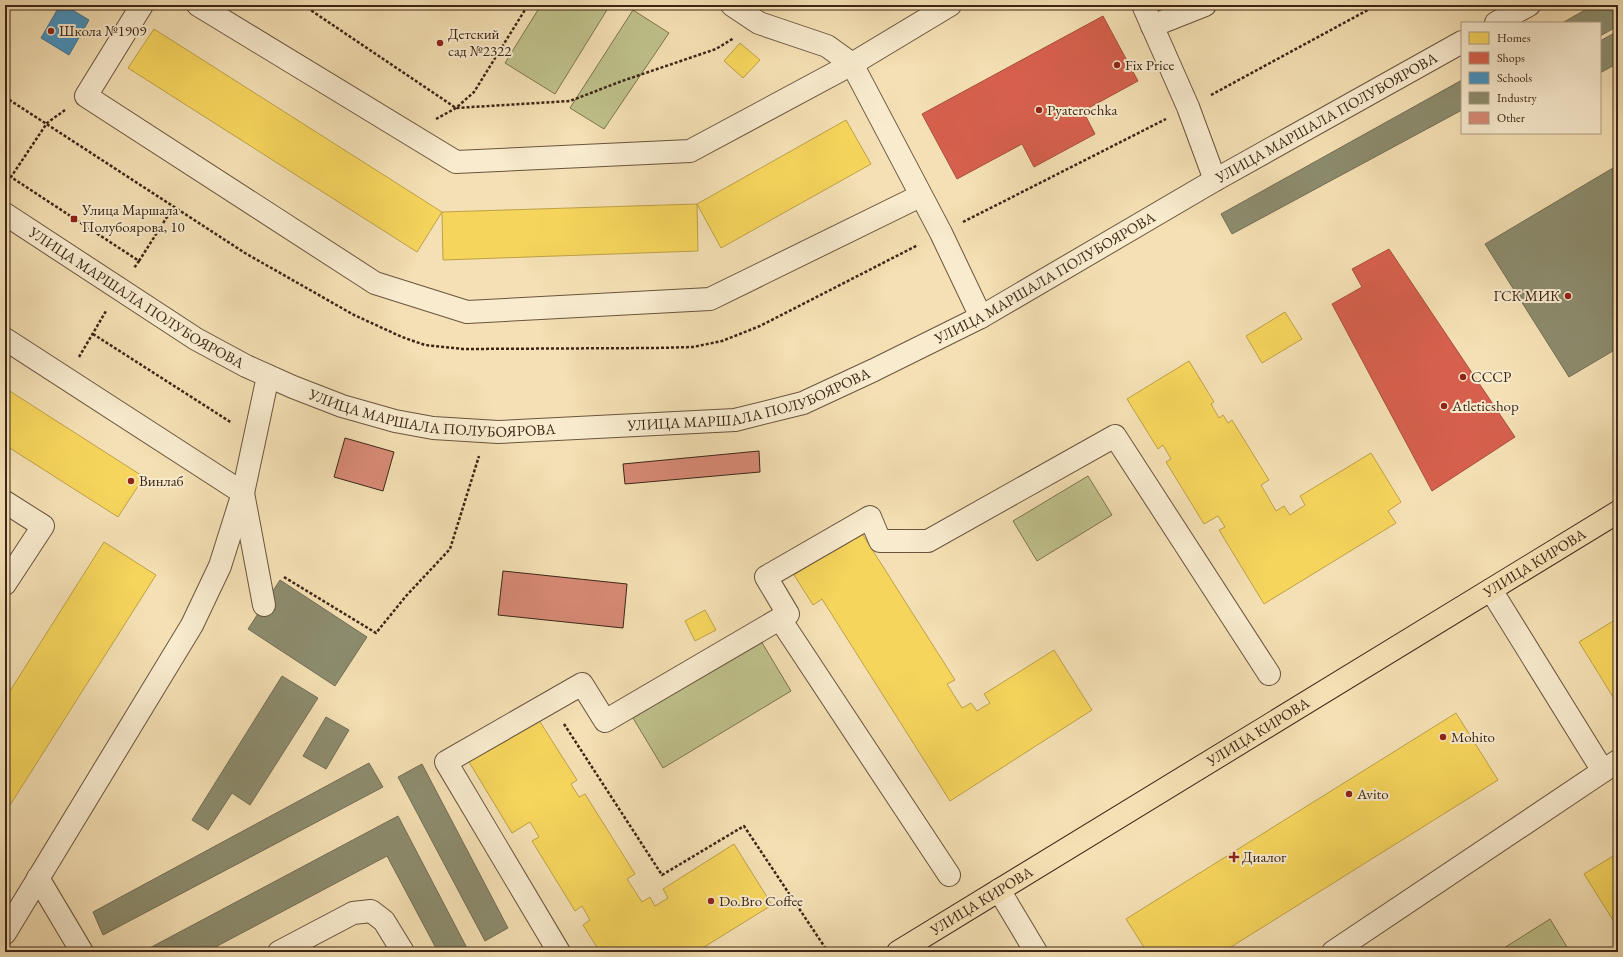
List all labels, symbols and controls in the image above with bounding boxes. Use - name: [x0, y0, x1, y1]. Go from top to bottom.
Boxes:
- place label: Школа №1909: [59, 21, 146, 40]
- legend: [1461, 22, 1601, 134]
- place label: Детский сад №2322: [448, 24, 512, 60]
- marker: Школа №1909: [46, 26, 56, 36]
- text: Homes: [1497, 30, 1531, 46]
- marker: Детский сад №2322: [435, 38, 445, 48]
- street label: УЛИЦА МАРШАЛА ПОЛУБОЯРОВА: [1211, 47, 1441, 187]
- text: Shops: [1497, 50, 1525, 66]
- place label: Fix Price: [1125, 55, 1175, 74]
- marker: Fix Price: [1112, 60, 1122, 70]
- text: Schools: [1497, 70, 1532, 86]
- text: Industry: [1497, 90, 1537, 106]
- place label: Pyaterochka: [1047, 100, 1117, 119]
- marker: Pyaterochka: [1034, 105, 1044, 115]
- text: Other: [1497, 110, 1525, 126]
- place label: Улица Маршала Полубоярова, 10: [81, 200, 185, 236]
- street label: УЛИЦА МАРШАЛА ПОЛУБОЯРОВА: [930, 207, 1159, 348]
- marker: Улица Маршала Полубоярова, 10: [69, 214, 79, 224]
- street label: УЛИЦА МАРШАЛА ПОЛУБОЯРОВА: [25, 222, 248, 373]
- place label: ГСК МИК: [1494, 286, 1560, 305]
- marker: ГСК МИК: [1563, 291, 1573, 301]
- street label: УЛИЦА МАРШАЛА ПОЛУБОЯРОВА: [626, 363, 874, 434]
- place label: СССР: [1471, 367, 1511, 386]
- marker: СССР: [1458, 372, 1468, 382]
- street label: УЛИЦА МАРШАЛА ПОЛУБОЯРОВА: [305, 384, 557, 441]
- place label: Atleticshop: [1451, 396, 1519, 415]
- marker: Atleticshop: [1439, 401, 1449, 411]
- place label: Винлаб: [139, 471, 184, 490]
- marker: Винлаб: [126, 476, 136, 486]
- street label: УЛИЦА КИРОВА: [1478, 524, 1590, 602]
- street label: УЛИЦА КИРОВА: [1202, 693, 1313, 771]
- place label: Mohito: [1451, 727, 1495, 746]
- marker: Mohito: [1438, 732, 1448, 742]
- place label: Avito: [1356, 784, 1389, 803]
- marker: Avito: [1344, 789, 1354, 799]
- place label: Диалог: [1242, 847, 1287, 866]
- marker: Диалог: [1229, 852, 1239, 862]
- street label: УЛИЦА КИРОВА: [926, 861, 1037, 940]
- place label: Do.Bro Coffee: [719, 891, 803, 910]
- marker: Do.Bro Coffee: [706, 896, 716, 906]

